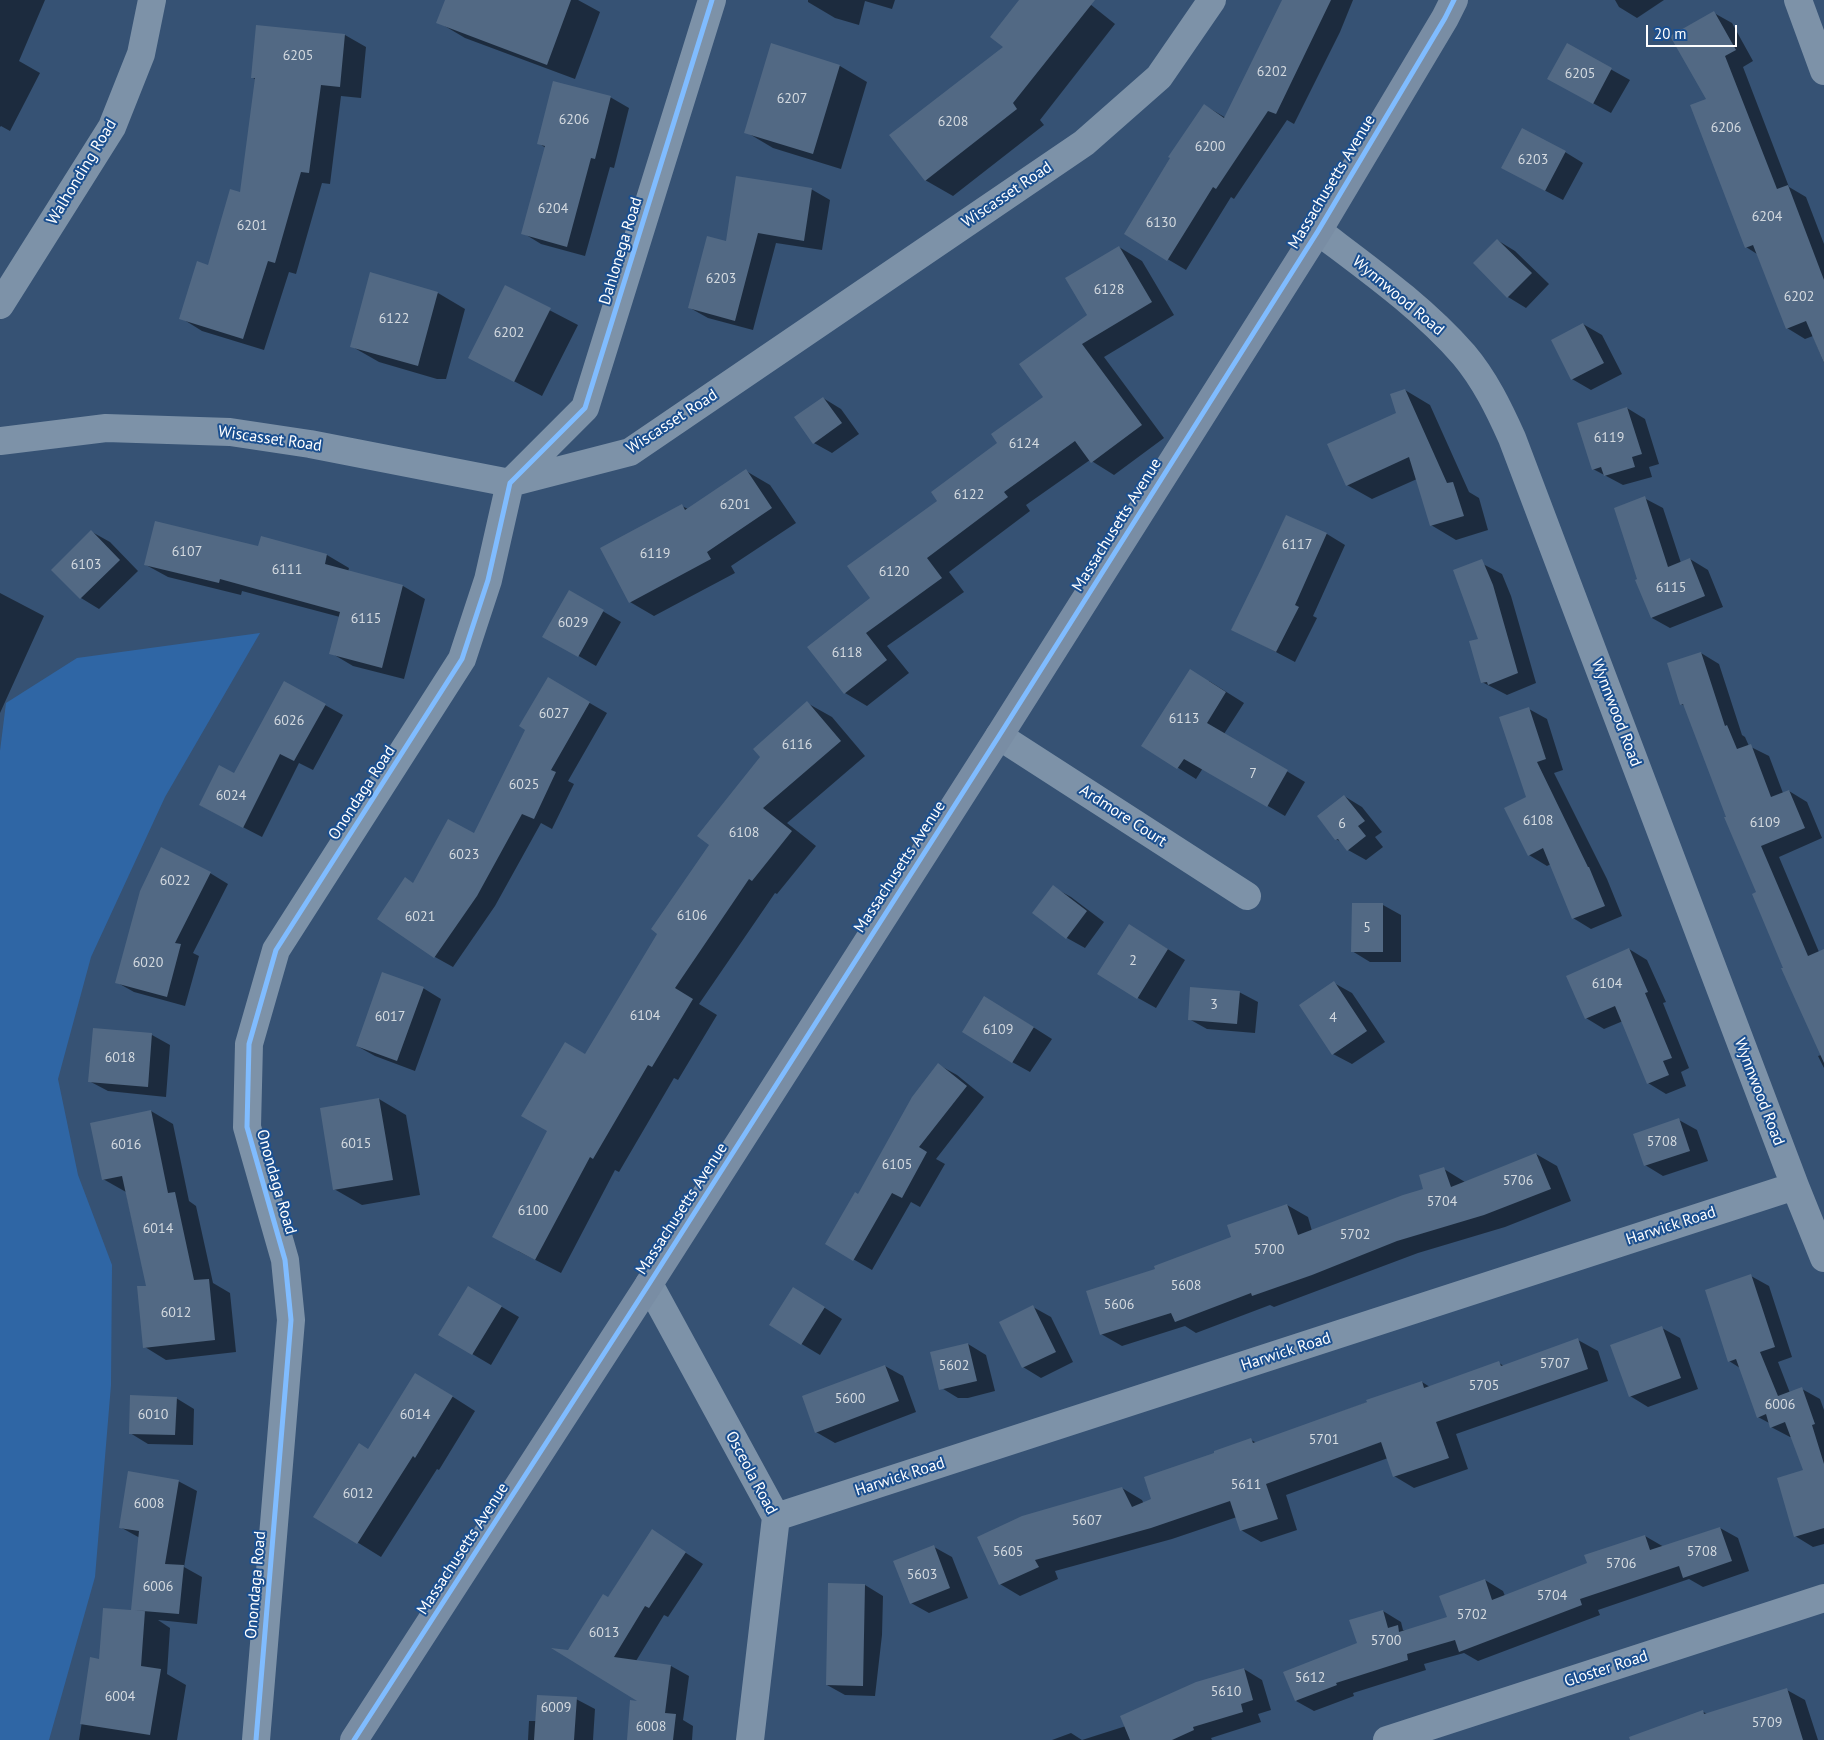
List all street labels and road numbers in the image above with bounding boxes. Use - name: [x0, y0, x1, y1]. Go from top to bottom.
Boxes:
- street label: Massachusetts Avenue: [1284, 111, 1380, 253]
- street label: Walhonding Road: [43, 116, 121, 228]
- street label: Wiscasset Road: [958, 158, 1056, 232]
- street label: Dahlonega Road: [595, 195, 647, 307]
- street label: Wynnwood Road: [1348, 252, 1448, 340]
- street label: Wiscasset Road: [623, 385, 721, 459]
- street label: Wiscasset Road: [217, 422, 323, 456]
- street label: Massachusetts Avenue: [1068, 455, 1166, 595]
- street label: Wynnwood Road: [1587, 657, 1645, 769]
- street label: Onondaga Road: [324, 742, 400, 844]
- street label: Ardmore Court: [1076, 781, 1170, 851]
- street label: Massachusetts Avenue: [850, 797, 950, 937]
- street label: Wynnwood Road: [1730, 1036, 1788, 1148]
- street label: Onondaga Road: [252, 1127, 300, 1237]
- street label: Massachusetts Avenue: [632, 1139, 732, 1279]
- street label: Harwick Road: [1624, 1202, 1718, 1250]
- street label: Harwick Road: [1239, 1328, 1333, 1376]
- street label: Osceola Road: [721, 1428, 781, 1518]
- street label: Harwick Road: [853, 1453, 947, 1501]
- street label: Massachusetts Avenue: [413, 1479, 513, 1619]
- street label: Onondaga Road: [242, 1530, 270, 1640]
- street label: Gloster Road: [1562, 1646, 1650, 1692]

